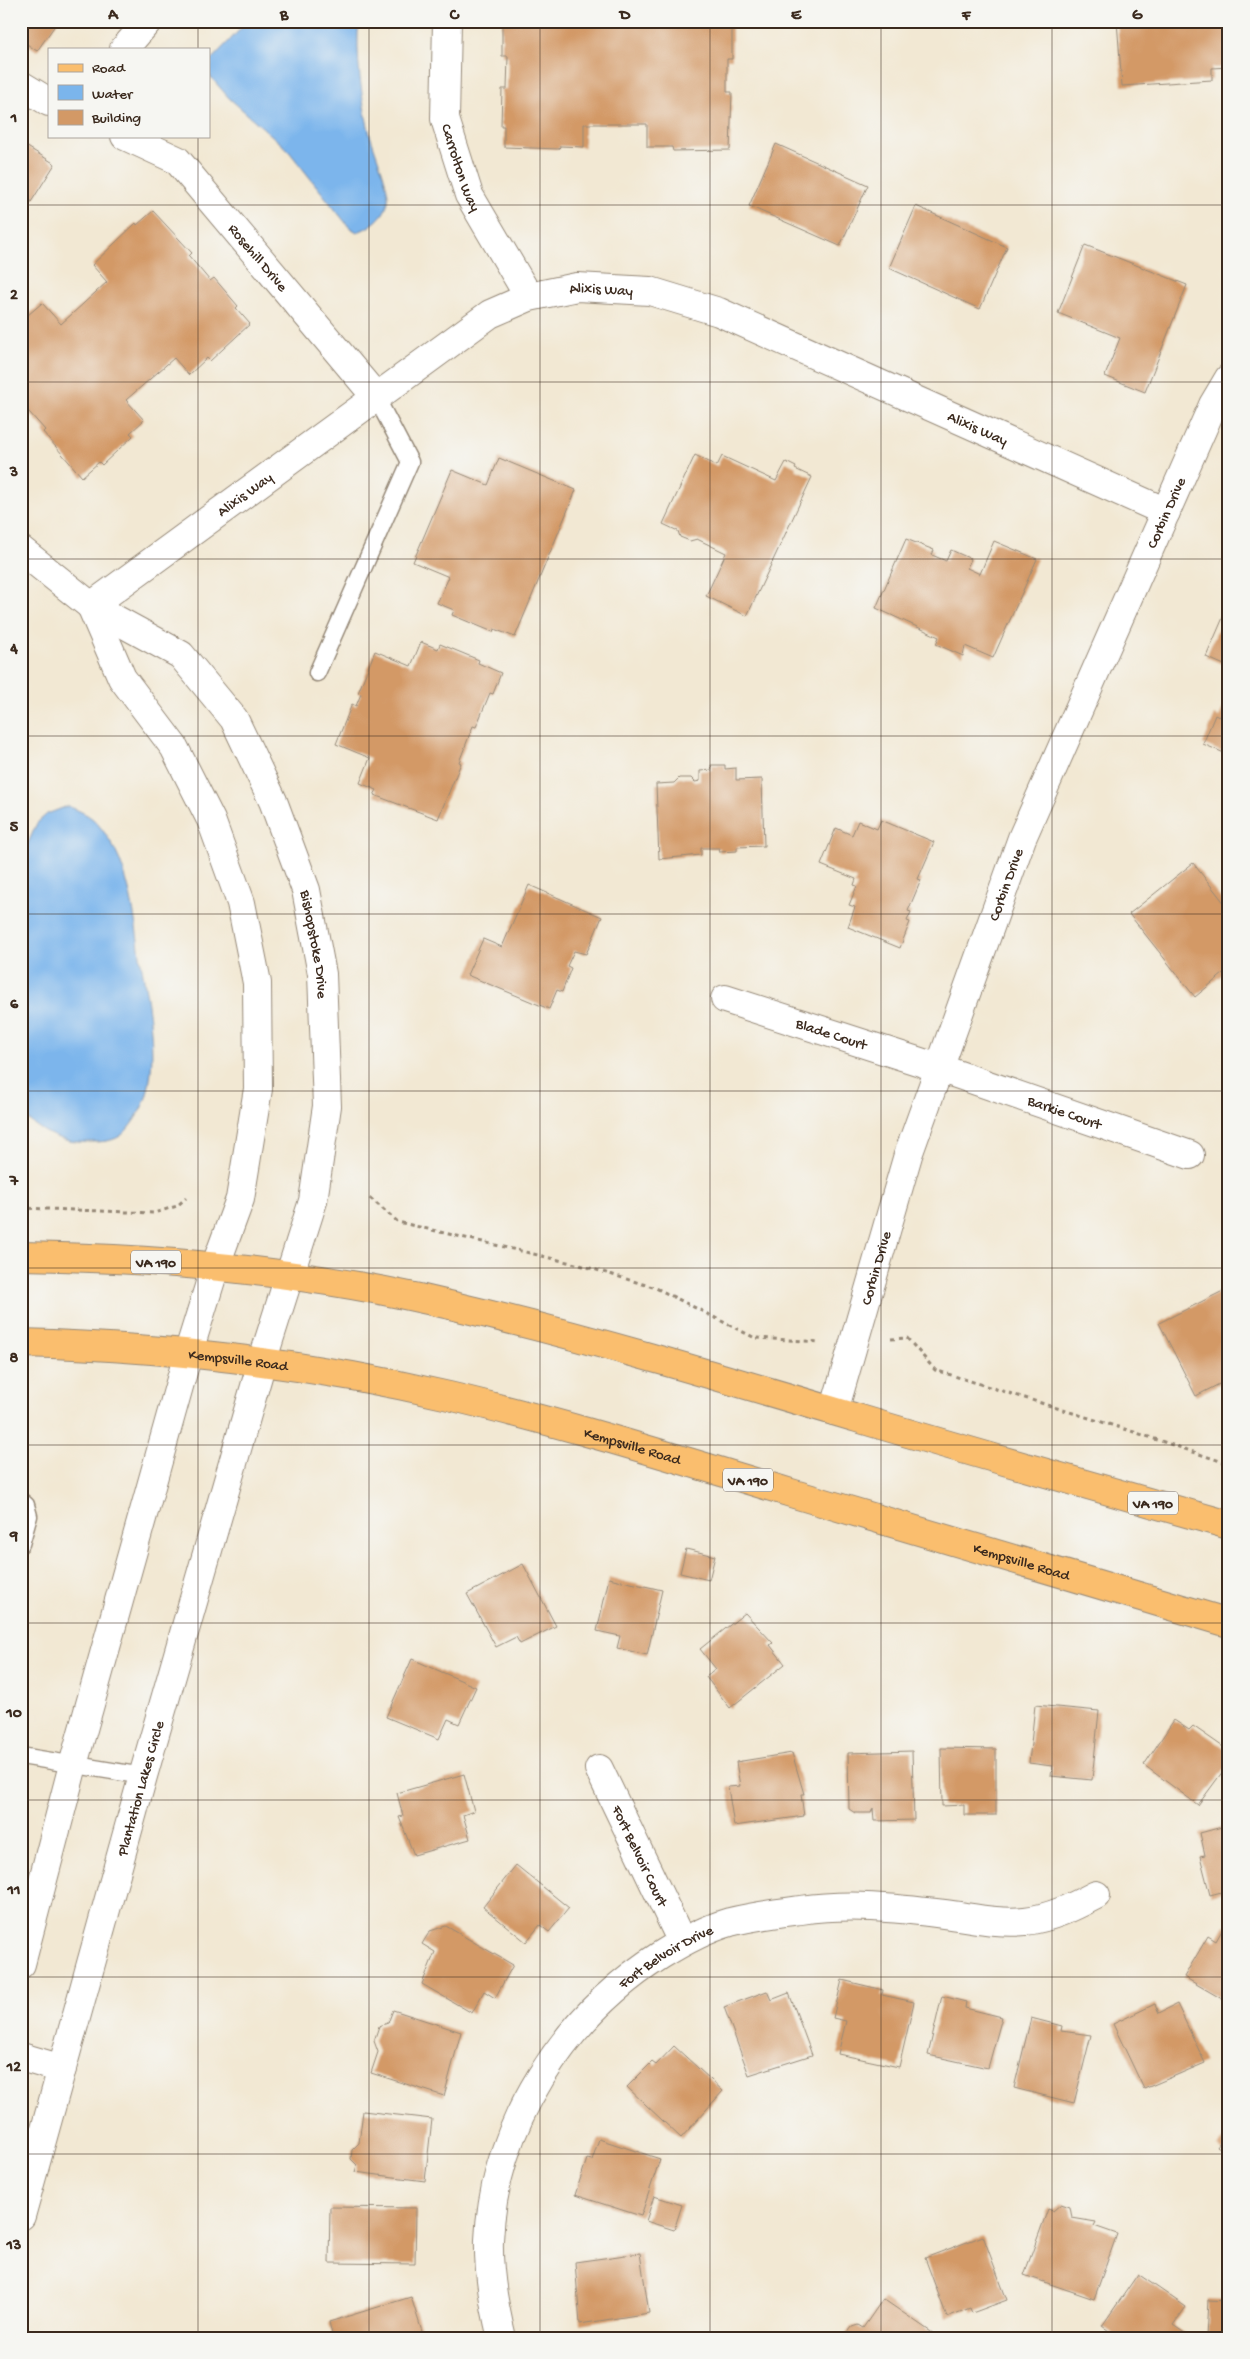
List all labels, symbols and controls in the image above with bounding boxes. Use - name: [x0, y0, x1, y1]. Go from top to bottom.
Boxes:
- text: A: [107, 7, 119, 26]
- text: B: [279, 7, 289, 26]
- text: C: [449, 7, 460, 26]
- text: D: [618, 7, 631, 26]
- text: E: [791, 7, 802, 26]
- text: F: [961, 7, 972, 26]
- text: G: [1132, 7, 1143, 26]
- legend: [48, 48, 210, 138]
- text: Road: [92, 60, 126, 78]
- text: Water: [92, 86, 134, 104]
- text: 1: [10, 110, 17, 129]
- text: Building: [91, 110, 141, 128]
- street label: Carrolton Way: [436, 122, 484, 216]
- street label: Rosehill Drive: [223, 221, 291, 296]
- street label: Alixis Way: [568, 280, 634, 301]
- text: 2: [10, 287, 18, 306]
- street label: Alixis Way: [944, 408, 1011, 451]
- text: 3: [9, 464, 18, 483]
- street label: Alixis Way: [214, 469, 277, 522]
- street label: Corbin Drive: [1144, 475, 1191, 552]
- text: 4: [9, 641, 18, 660]
- text: 5: [10, 819, 19, 838]
- street label: Corbin Drive: [986, 846, 1029, 924]
- street label: Bishopstoke Drive: [295, 888, 330, 999]
- text: 6: [10, 996, 19, 1015]
- street label: Blade Court: [792, 1015, 871, 1056]
- street label: Barkie Court: [1024, 1092, 1105, 1135]
- text: 7: [9, 1173, 19, 1192]
- street label: Corbin Drive: [858, 1229, 897, 1307]
- road number: VA 190: [131, 1250, 181, 1274]
- street label: Kempsville Road: [187, 1346, 290, 1377]
- text: 8: [10, 1350, 19, 1369]
- street label: Kempsville Road: [581, 1425, 684, 1471]
- road number: VA 190: [723, 1468, 773, 1492]
- road number: VA 190: [1128, 1492, 1178, 1515]
- text: 9: [9, 1528, 18, 1547]
- street label: Kempsville Road: [970, 1540, 1073, 1586]
- text: 10: [5, 1705, 22, 1724]
- street label: Plantation Lakes Circle: [114, 1719, 169, 1859]
- street label: Fort Belvoir Court: [606, 1802, 671, 1912]
- text: 11: [7, 1882, 20, 1901]
- street label: Fort Belvoir Drive: [615, 1922, 716, 1994]
- text: 12: [6, 2059, 21, 2078]
- text: 13: [6, 2237, 21, 2256]

